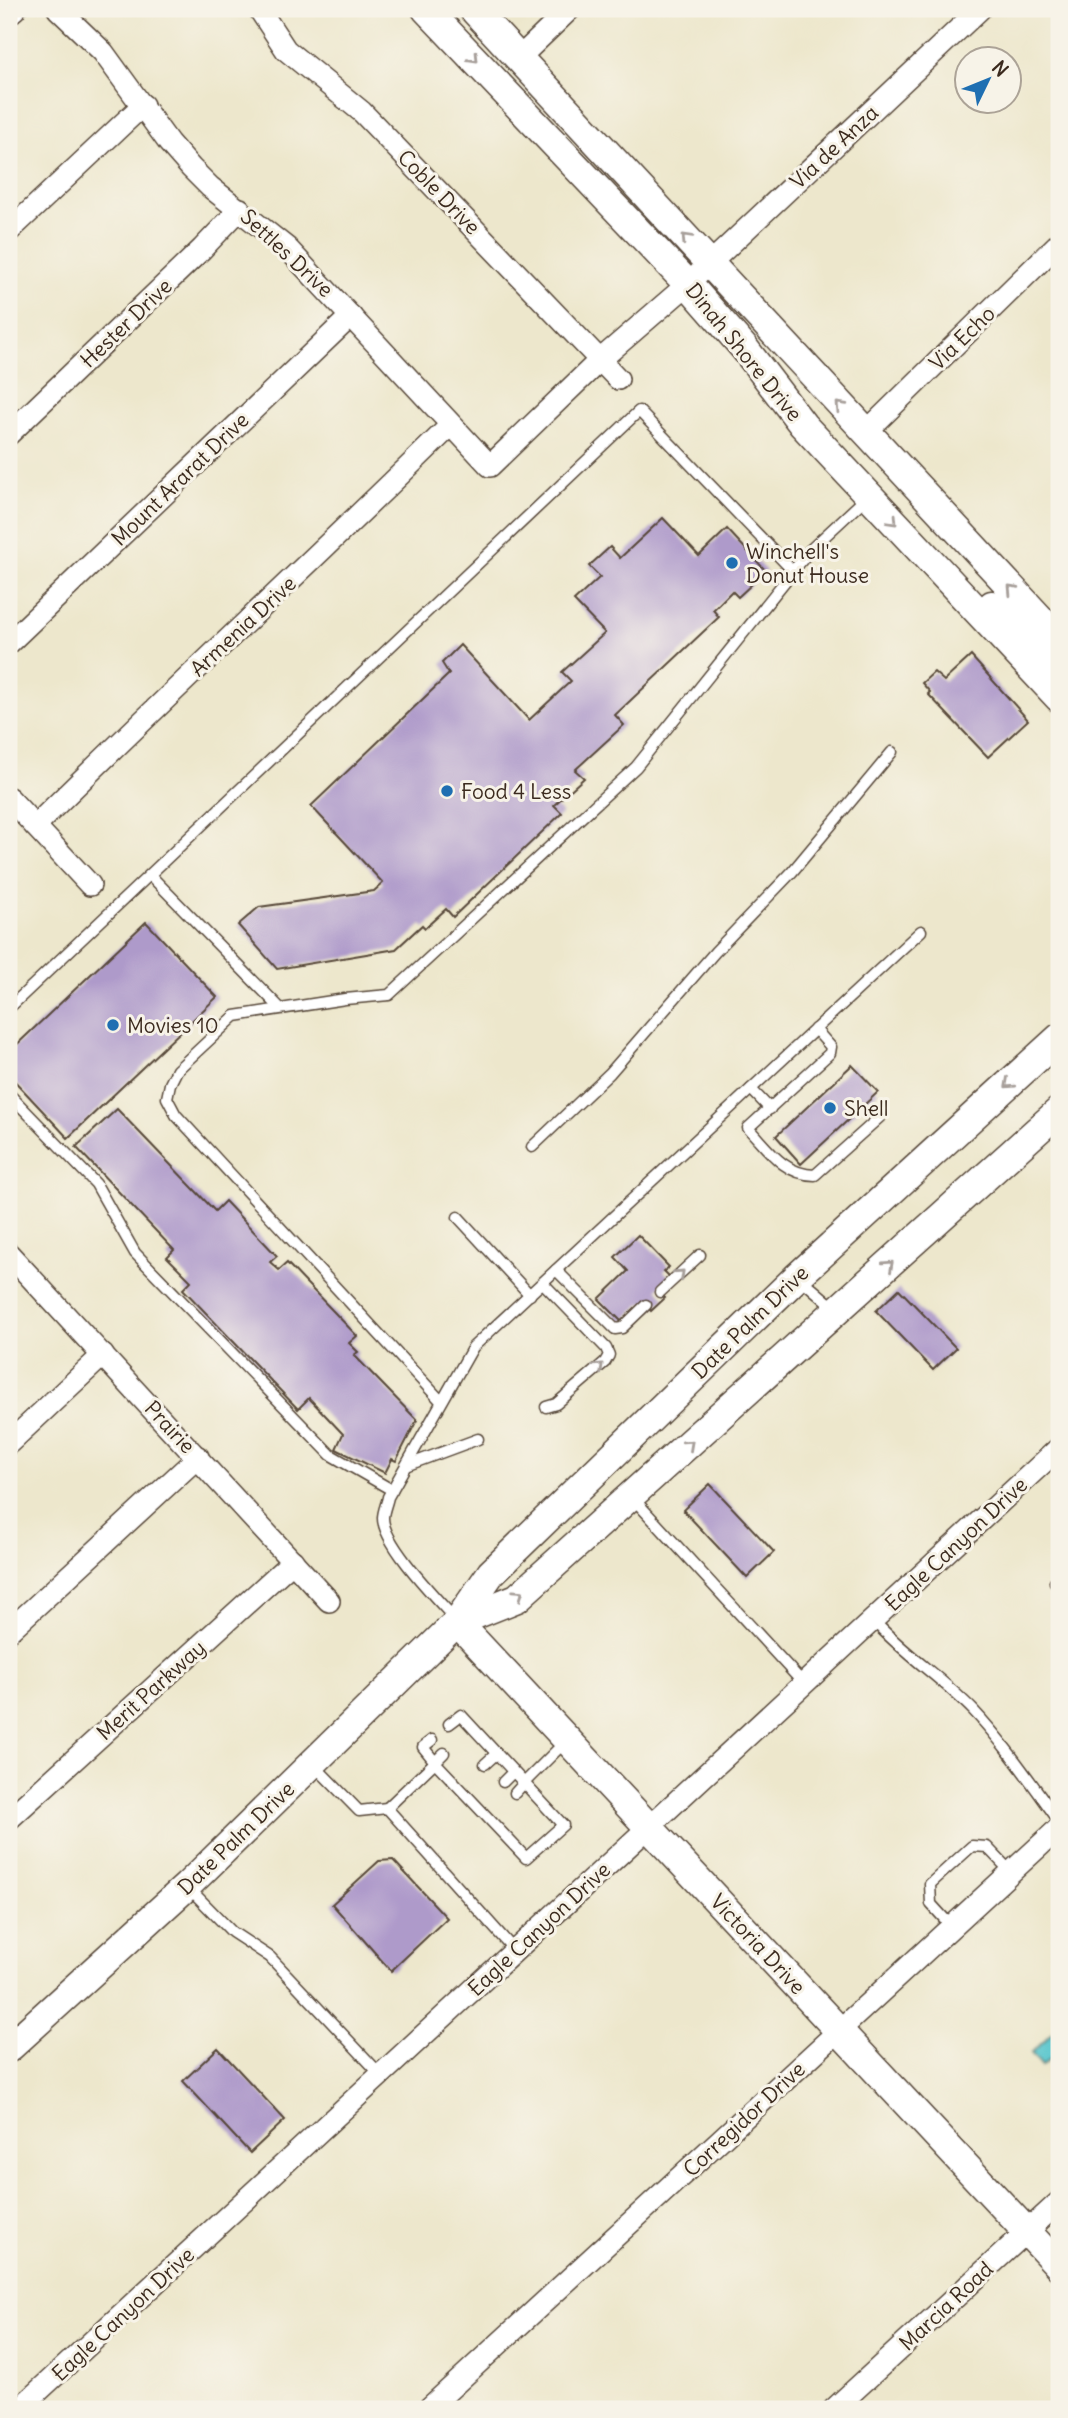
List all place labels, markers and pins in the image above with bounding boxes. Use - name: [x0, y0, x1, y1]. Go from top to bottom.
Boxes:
- place label: Winchell's Donut House: [746, 538, 869, 589]
- marker: Winchell's Donut House: [724, 555, 740, 571]
- place label: Food 4 Less: [461, 778, 571, 805]
- marker: Food 4 Less: [439, 783, 455, 799]
- place label: Movies 10: [127, 1012, 219, 1039]
- marker: Movies 10: [105, 1017, 121, 1033]
- place label: Shell: [844, 1095, 889, 1122]
- marker: Shell: [822, 1100, 838, 1116]

